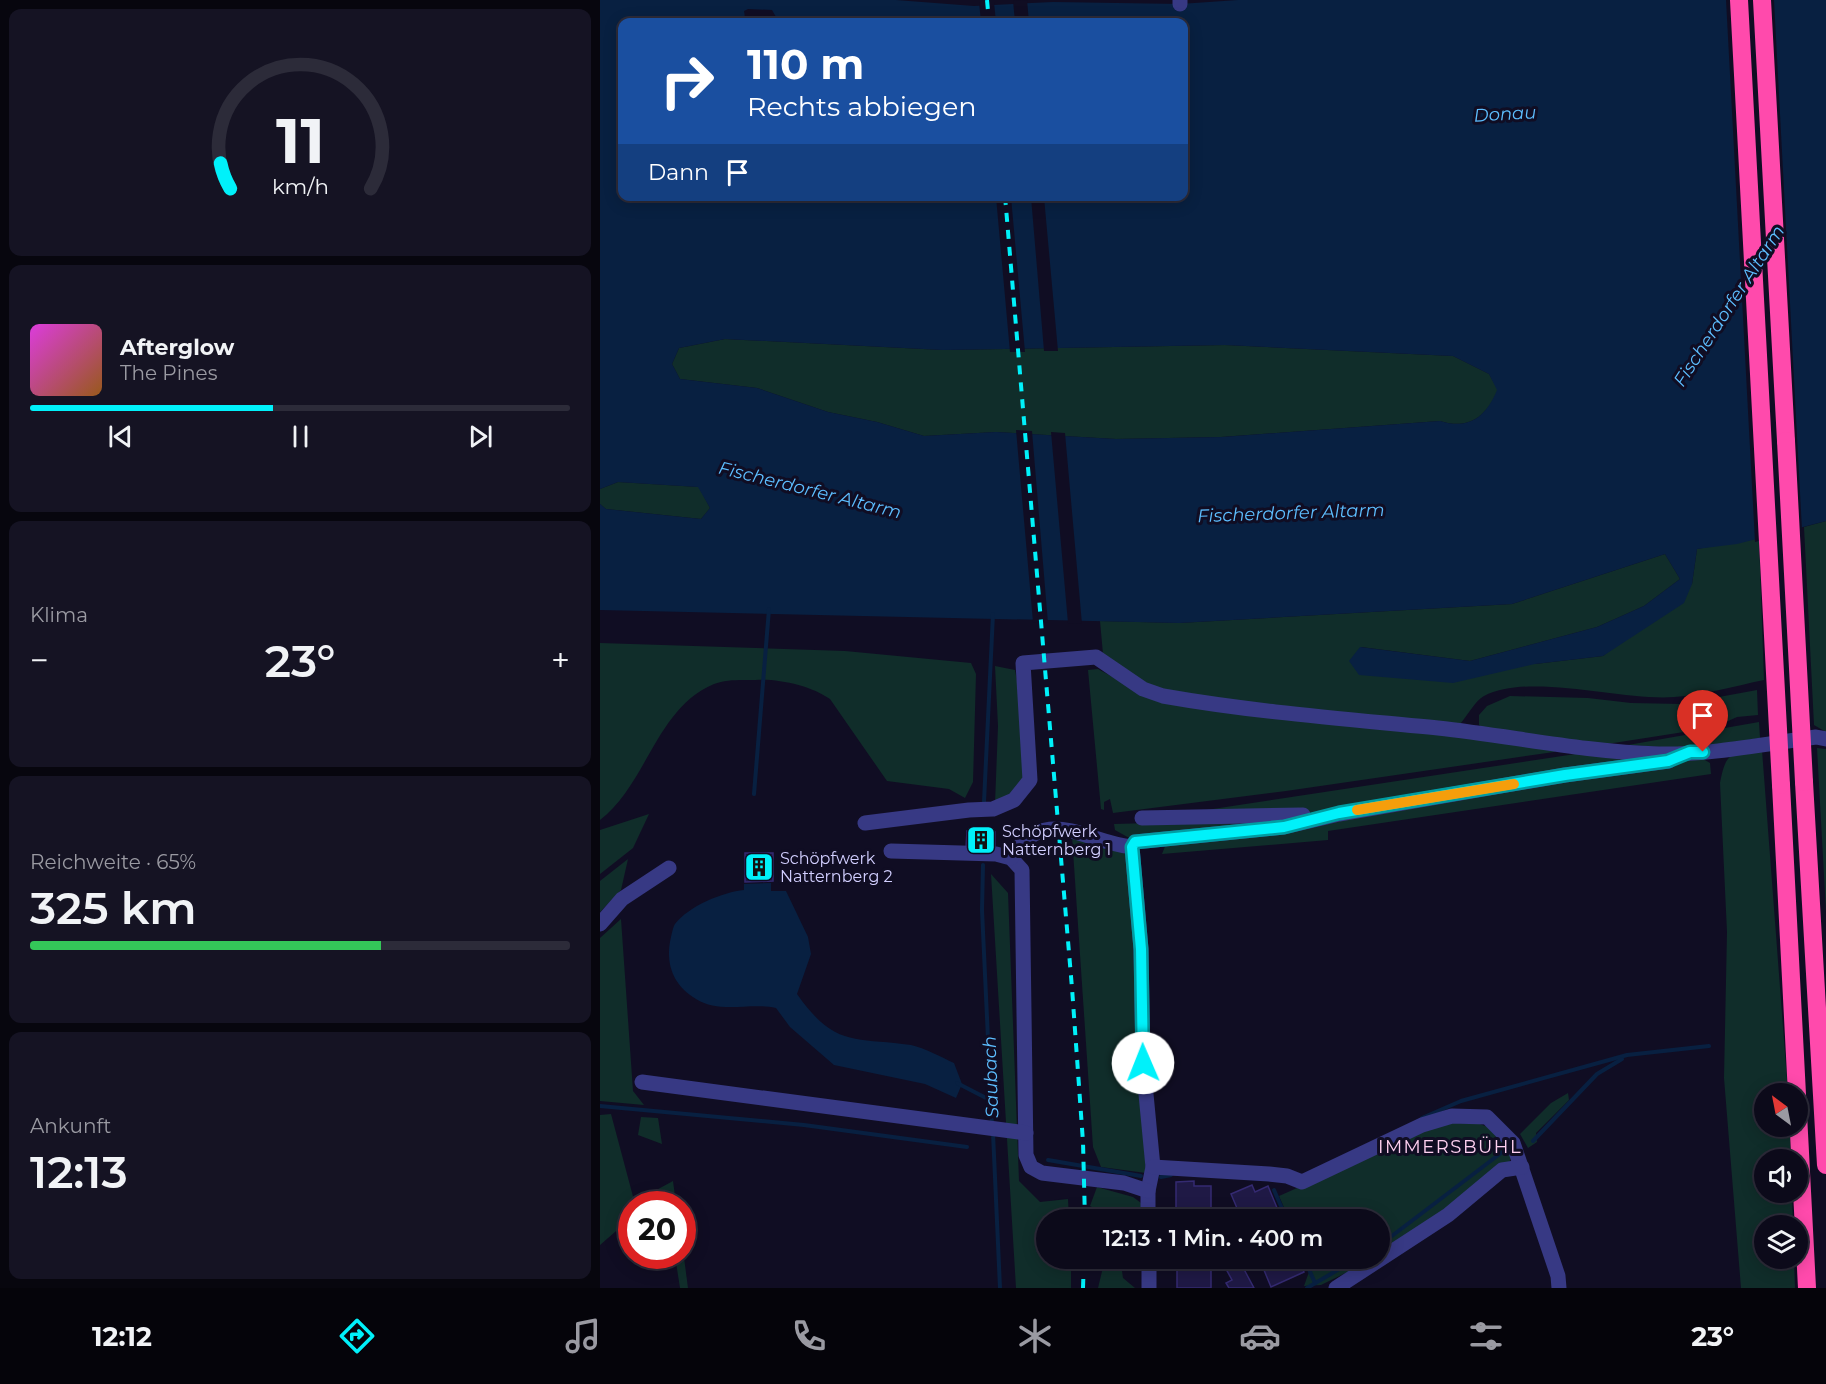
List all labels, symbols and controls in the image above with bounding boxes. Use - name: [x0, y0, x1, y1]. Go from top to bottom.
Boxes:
- text: 110 m: [747, 38, 864, 90]
- icon: right: [648, 42, 726, 120]
- text: Rechts abbiegen: [747, 90, 976, 123]
- water label: Donau: [1473, 101, 1537, 127]
- text: 11: [276, 104, 324, 180]
- icon: arrive: [721, 156, 754, 189]
- text: Dann: [648, 159, 709, 186]
- text: km/h: [271, 174, 329, 200]
- water label: Fischerdorfer Altarm: [1669, 221, 1789, 391]
- text: Afterglow: [120, 334, 234, 361]
- text: The Pines: [120, 361, 217, 385]
- icon: previous: [104, 420, 137, 453]
- icon: pause: [284, 420, 317, 453]
- icon: next: [464, 420, 497, 453]
- water label: Fischerdorfer Altarm: [716, 457, 904, 523]
- water label: Fischerdorfer Altarm: [1197, 499, 1385, 527]
- text: Klima: [30, 603, 88, 627]
- text: 23°: [265, 633, 335, 688]
- text: −: [30, 640, 49, 680]
- text: +: [551, 640, 570, 680]
- pin: [1677, 690, 1728, 752]
- icon: arrive: [1686, 699, 1719, 732]
- place label: Schöpfwerk Natternberg 1: [1002, 822, 1111, 859]
- building icon: Schöpfwerk Natternberg 1: [965, 824, 997, 856]
- place label: Schöpfwerk Natternberg 2: [780, 849, 893, 886]
- text: Reichweite · 65%: [30, 850, 196, 874]
- building icon: Schöpfwerk Natternberg 2: [743, 851, 775, 883]
- text: 325 km: [30, 880, 197, 935]
- position arrow: [1111, 1031, 1175, 1095]
- water label: Saubach: [979, 1036, 1003, 1118]
- north arrow: [1754, 1083, 1808, 1137]
- map controls: [1754, 1083, 1808, 1269]
- text: Ankunft: [30, 1114, 111, 1138]
- district label: IMMERSBÜHL: [1378, 1136, 1522, 1158]
- text: 12:13: [30, 1144, 128, 1199]
- button: sound: [1754, 1149, 1808, 1203]
- speed limit sign: 20: [618, 1191, 696, 1269]
- button: layers: [1754, 1215, 1808, 1269]
- text: 12:13 · 1 Min. · 400 m: [1103, 1225, 1323, 1252]
- icon: directions: [336, 1315, 378, 1357]
- icon: music: [562, 1315, 604, 1357]
- icon: phone: [788, 1315, 830, 1357]
- icon: climate: [1014, 1315, 1056, 1357]
- icon: car: [1239, 1315, 1281, 1357]
- icon: filters: [1465, 1315, 1507, 1357]
- text: 12:12: [92, 1320, 152, 1353]
- text: 23°: [1691, 1320, 1734, 1353]

